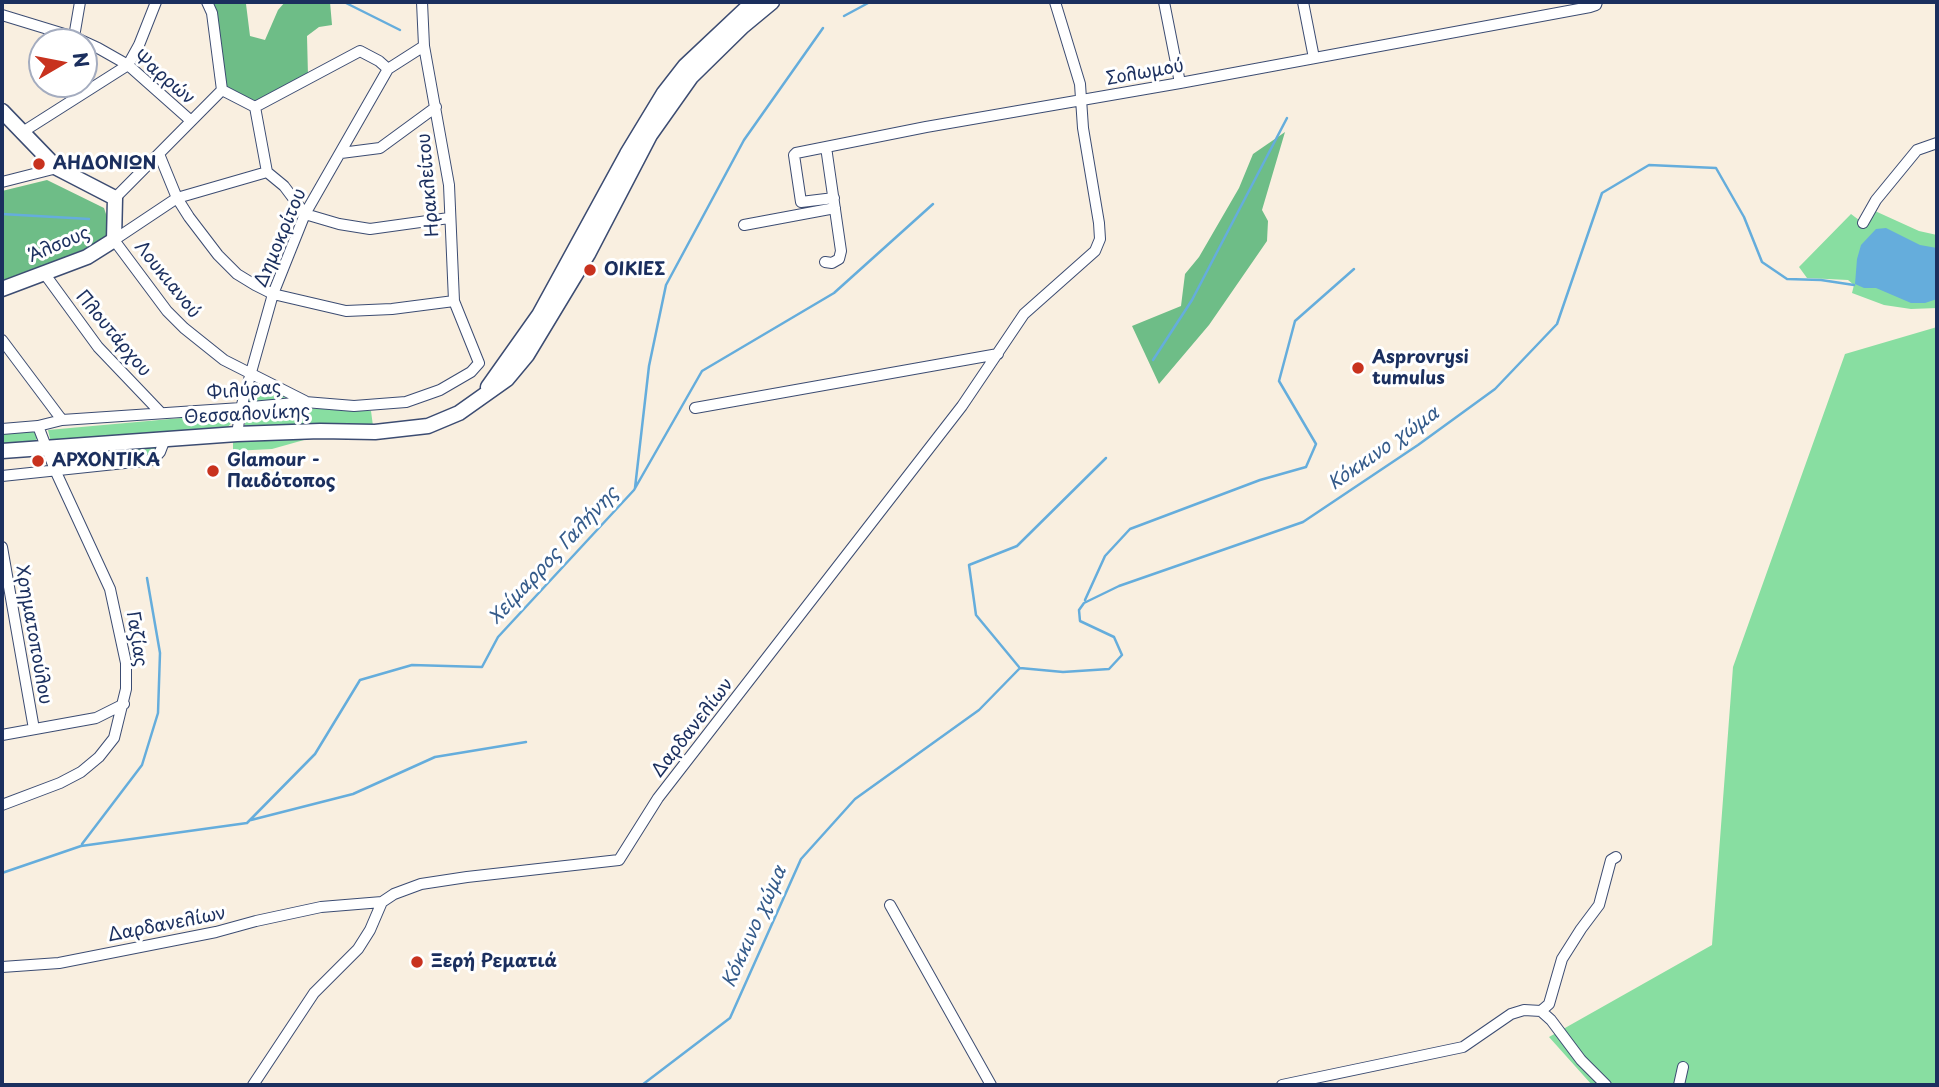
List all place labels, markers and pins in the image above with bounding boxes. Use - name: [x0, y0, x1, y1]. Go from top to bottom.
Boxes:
- place label: ΑΗΔΟΝΙΩΝ: [53, 153, 156, 175]
- marker: ΑΗΔΟΝΙΩΝ: [31, 156, 47, 172]
- place label: ΟΙΚΙΕΣ: [604, 259, 665, 281]
- marker: ΟΙΚΙΕΣ: [582, 262, 598, 278]
- place label: Asprovrysi tumulus: [1372, 347, 1469, 390]
- marker: Asprovrysi tumulus: [1350, 360, 1366, 376]
- place label: ΑΡΧΟΝΤΙΚΑ: [52, 450, 160, 472]
- place label: Glamour - Παιδότοπος: [227, 450, 335, 492]
- marker: ΑΡΧΟΝΤΙΚΑ: [30, 453, 46, 469]
- marker: Glamour - Παιδότοπος: [205, 463, 221, 479]
- place label: Ξερή Ρεματιά: [431, 951, 557, 973]
- marker: Ξερή Ρεματιά: [409, 954, 425, 970]

